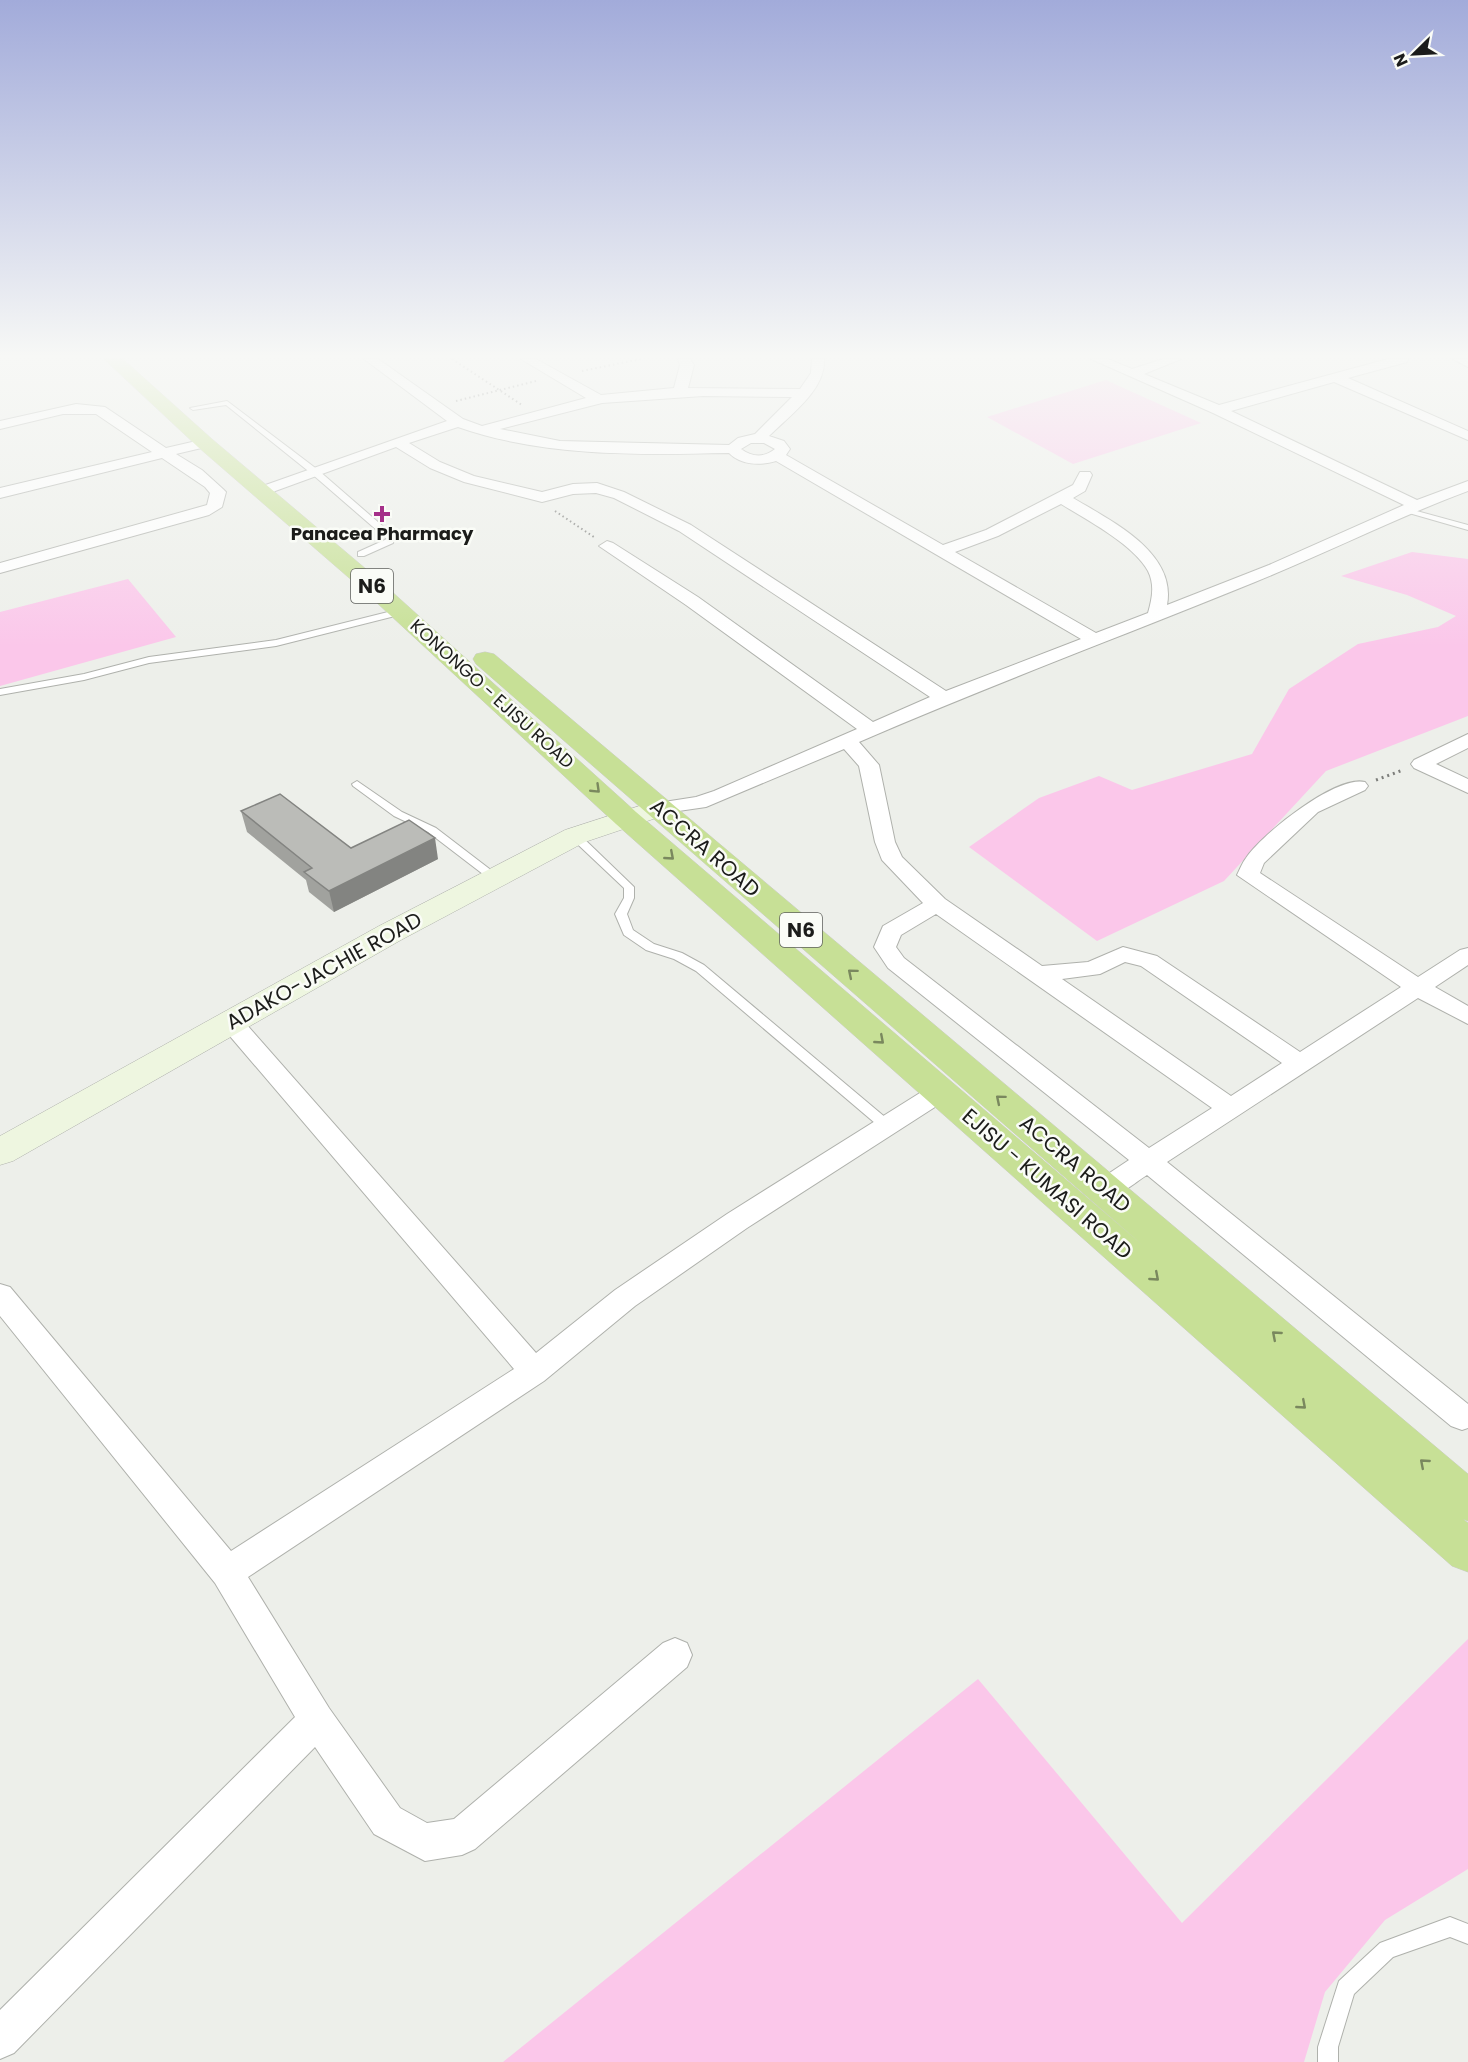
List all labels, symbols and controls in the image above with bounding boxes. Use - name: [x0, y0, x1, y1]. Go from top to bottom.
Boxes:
- north arrow: [1384, 24, 1444, 84]
- text: N: [1388, 50, 1414, 70]
- marker: Panacea Pharmacy: [375, 507, 389, 521]
- place label: Panacea Pharmacy: [291, 521, 474, 546]
- road number: N6: [351, 569, 393, 603]
- street label: KONONGO - EJISU ROAD: [405, 613, 580, 774]
- one-way arrow: [589, 782, 599, 793]
- street label: ACCRA ROAD: [644, 792, 767, 904]
- one-way arrow: [663, 849, 674, 860]
- street label: ADAKO-JACHIE ROAD: [221, 905, 427, 1036]
- road number: N6: [780, 913, 822, 947]
- one-way arrow: [848, 969, 859, 980]
- one-way arrow: [873, 1033, 884, 1044]
- one-way arrow: [996, 1096, 1007, 1107]
- street label: EJISU - KUMASI ROAD: [956, 1102, 1139, 1266]
- street label: ACCRA ROAD: [1013, 1108, 1137, 1219]
- one-way arrow: [1148, 1270, 1159, 1281]
- one-way arrow: [1272, 1332, 1283, 1343]
- one-way arrow: [1295, 1398, 1306, 1409]
- one-way arrow: [1420, 1459, 1431, 1470]

